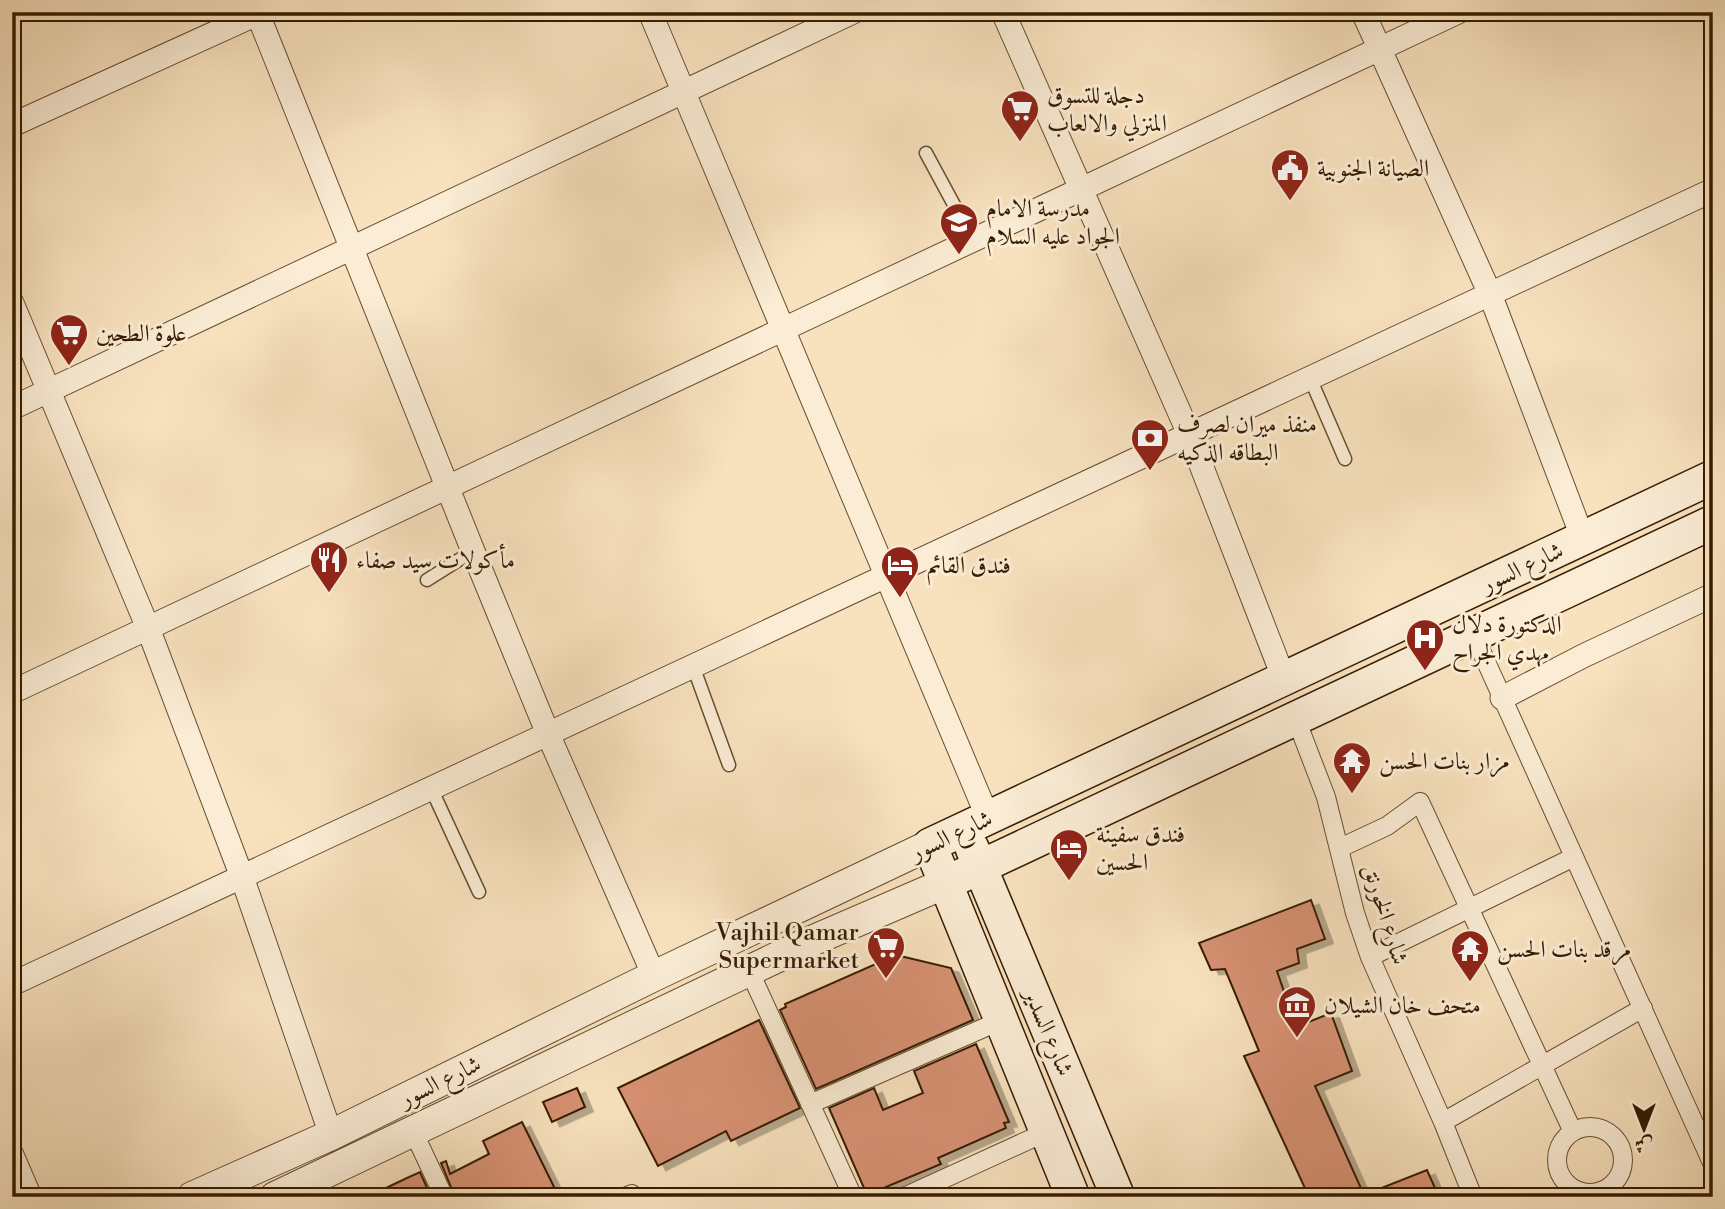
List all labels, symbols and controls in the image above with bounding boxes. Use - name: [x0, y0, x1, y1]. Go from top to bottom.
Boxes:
- place label: دجلة للتسوق المنزلي والالعاب: [1047, 81, 1167, 142]
- supermarket icon: دجلة للتسوق المنزلي والالعاب: [999, 88, 1041, 143]
- public building icon: الصيانة الجنوبية: [1269, 147, 1311, 202]
- place label: الصيانة الجنوبية: [1317, 154, 1429, 184]
- place label: مدرسة الامام الجواد عليه السلام: [986, 194, 1120, 257]
- school or university icon: مدرسة الامام الجواد عليه السلام: [938, 201, 980, 256]
- supermarket icon: علوة الطحين: [48, 312, 90, 367]
- place label: علوة الطحين: [96, 319, 187, 349]
- place label: منفذ ميران لصرف البطاقه الذكيه: [1177, 410, 1317, 468]
- bank icon: منفذ ميران لصرف البطاقه الذكيه: [1129, 417, 1171, 472]
- street label: شارع السور: [1475, 536, 1570, 604]
- restaurant icon: مأكولات سيد صفاء: [308, 539, 350, 594]
- place label: مأكولات سيد صفاء: [356, 543, 515, 576]
- hotel icon: فندق القائم: [879, 544, 921, 599]
- place label: فندق القائم: [927, 551, 1011, 586]
- place label: الدكتورة دلال مهدي الجراح: [1452, 610, 1562, 673]
- hospital icon: الدكتورة دلال مهدي الجراح: [1404, 617, 1446, 672]
- temple icon: مزار بنات الحسن: [1331, 740, 1373, 795]
- place label: مزار بنات الحسن: [1379, 747, 1510, 778]
- street label: شارع السور: [904, 804, 999, 872]
- place label: فندق سفينة الحسين: [1096, 820, 1185, 878]
- hotel icon: فندق سفينة الحسين: [1048, 827, 1090, 882]
- street label: شارع الخورنق: [1352, 860, 1415, 970]
- place label: Vajhil Qamar Supermarket: [714, 918, 859, 976]
- supermarket icon: Vajhil Qamar Supermarket: [865, 925, 907, 980]
- temple icon: مرقد بنات الحسن: [1449, 928, 1491, 983]
- place label: مرقد بنات الحسن: [1497, 935, 1631, 966]
- street label: شارع السدير: [1011, 981, 1080, 1082]
- museum icon: متحف خان الشيلان: [1276, 984, 1318, 1039]
- place label: متحف خان الشيلان: [1324, 991, 1481, 1021]
- street label: شارع السور: [393, 1049, 488, 1119]
- north arrow: [1610, 1094, 1680, 1164]
- text: ش: [1635, 1133, 1653, 1157]

